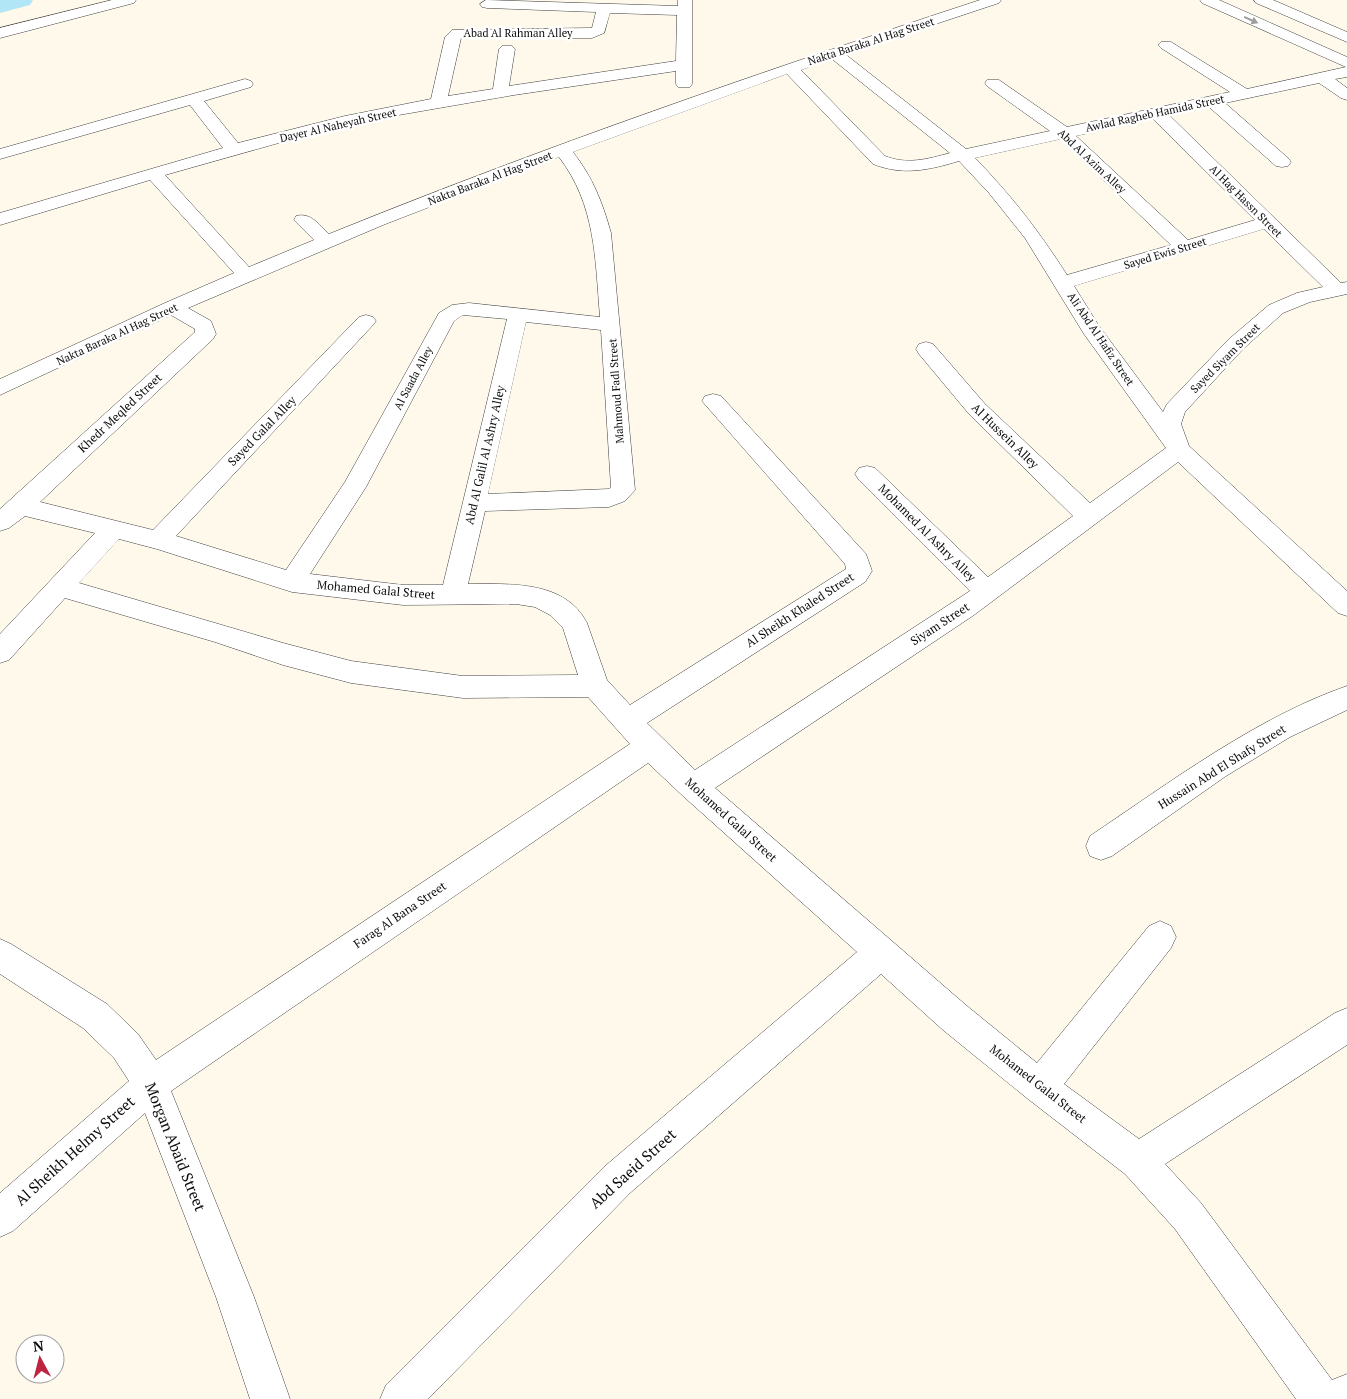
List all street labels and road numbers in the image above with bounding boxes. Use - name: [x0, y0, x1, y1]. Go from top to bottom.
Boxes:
- street label: Nakta Baraka Al Hag Street: [806, 14, 936, 68]
- street label: Abad Al Rahman Alley: [463, 26, 573, 40]
- street label: Awlad Ragheb Hamida Street: [1084, 91, 1226, 135]
- street label: Dayer Al Naheyah Street: [278, 105, 398, 145]
- street label: Abd Al Azim Alley: [1055, 126, 1129, 197]
- street label: Nakta Baraka Al Hag Street: [426, 148, 554, 208]
- street label: Al Hag Hassn Street: [1207, 162, 1285, 240]
- street label: Sayed Ewis Street: [1122, 234, 1208, 272]
- street label: Ali Abd Al Hafiz Street: [1065, 290, 1137, 388]
- street label: Nakta Baraka Al Hag Street: [54, 300, 180, 368]
- street label: Sayed Siyam Street: [1187, 320, 1263, 396]
- street label: Mahmoud Fadl Street: [605, 338, 627, 444]
- street label: Al Saada Alley: [390, 344, 436, 412]
- street label: Khedr Meqled Street: [75, 370, 165, 455]
- street label: Abd Al Galil Al Ashry Alley: [461, 383, 508, 526]
- street label: Sayed Galal Alley: [224, 392, 299, 469]
- street label: Al Hussein Alley: [969, 400, 1043, 472]
- street label: Mohamed Al Ashry Alley: [875, 481, 980, 585]
- street label: Al Sheikh Khaled Street: [743, 569, 857, 650]
- street label: Mohamed Galal Street: [316, 577, 436, 602]
- street label: Siyam Street: [907, 599, 973, 648]
- street label: Hussain Abd El Shafy Street: [1155, 721, 1289, 812]
- street label: Mohamed Galal Street: [682, 774, 781, 865]
- street label: Farag Al Bana Street: [351, 878, 449, 951]
- street label: Mohamed Galal Street: [987, 1041, 1090, 1126]
- street label: Morgan Abaid Street: [141, 1079, 211, 1214]
- street label: Al Sheikh Helmy Street: [10, 1091, 139, 1209]
- street label: Abd Saeid Street: [585, 1124, 680, 1213]

